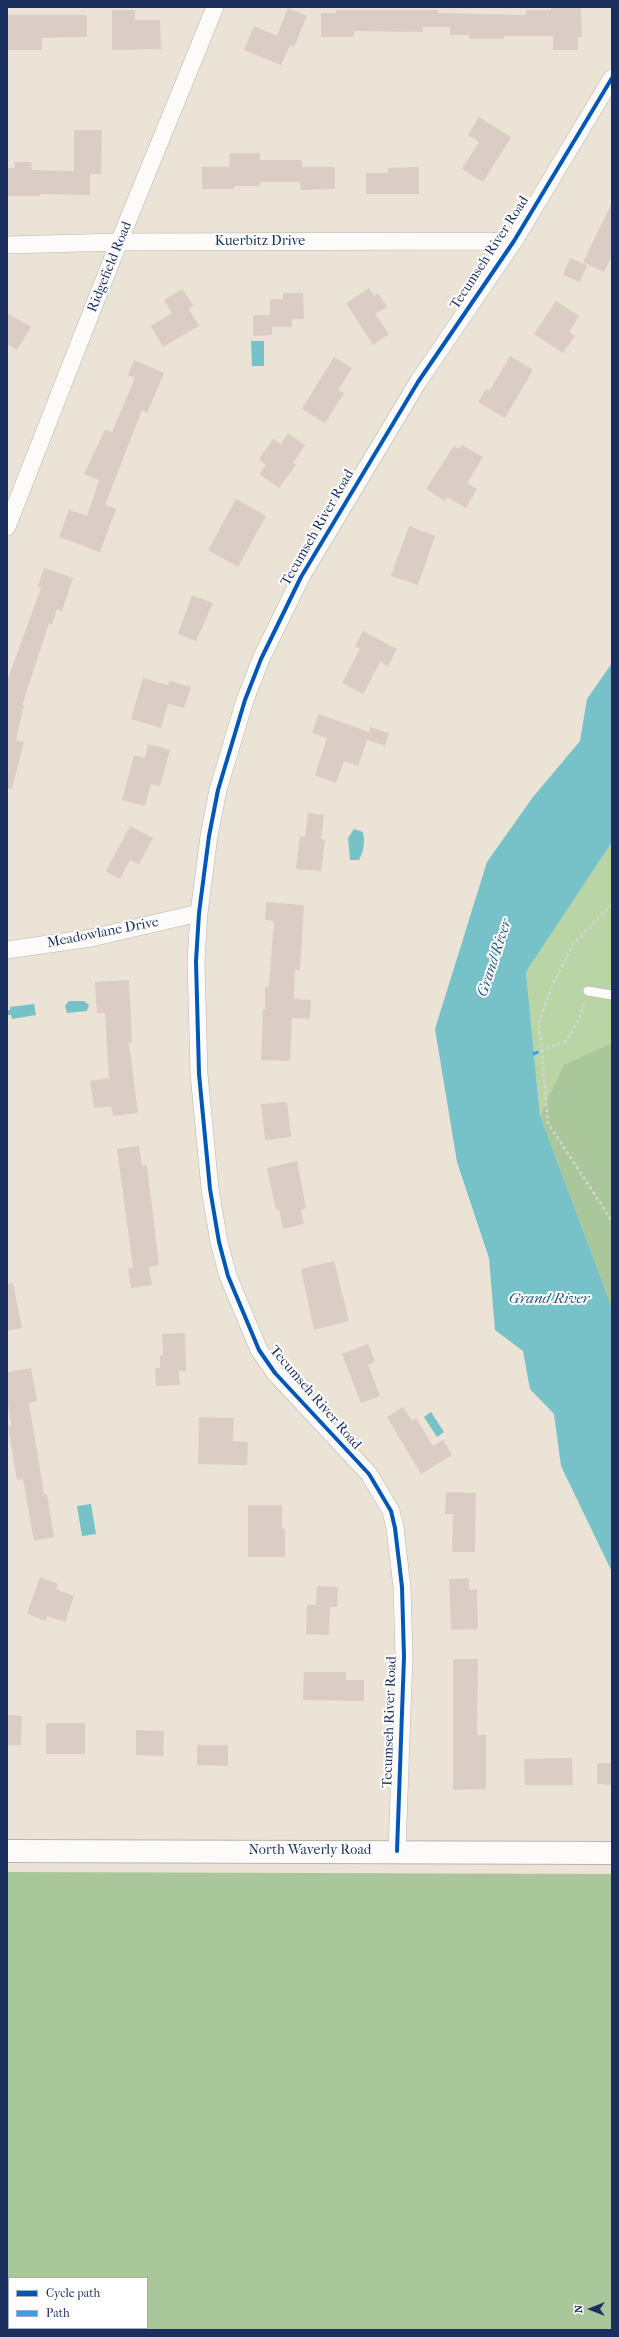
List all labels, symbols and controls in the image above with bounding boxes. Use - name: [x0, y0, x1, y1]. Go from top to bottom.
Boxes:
- street label: Tecumseh River Road: [447, 193, 533, 313]
- street label: Ridgefield Road: [84, 219, 136, 315]
- street label: Kuerbitz Drive: [215, 234, 305, 250]
- street label: Tecumseh River Road: [278, 467, 358, 589]
- street label: Meadowlane Drive: [46, 914, 160, 952]
- water label: Grand River: [474, 917, 516, 999]
- water label: Grand River: [509, 1290, 589, 1308]
- street label: Tecumseh River Road: [265, 1343, 365, 1453]
- street label: Tecumseh River Road: [379, 1656, 401, 1788]
- street label: North Waverly Road: [249, 1843, 371, 1859]
- legend: [8, 2277, 148, 2329]
- text: Cycle path: [46, 2286, 100, 2300]
- north arrow: [571, 2289, 611, 2329]
- text: N: [572, 2305, 585, 2313]
- text: Path: [46, 2306, 70, 2320]

